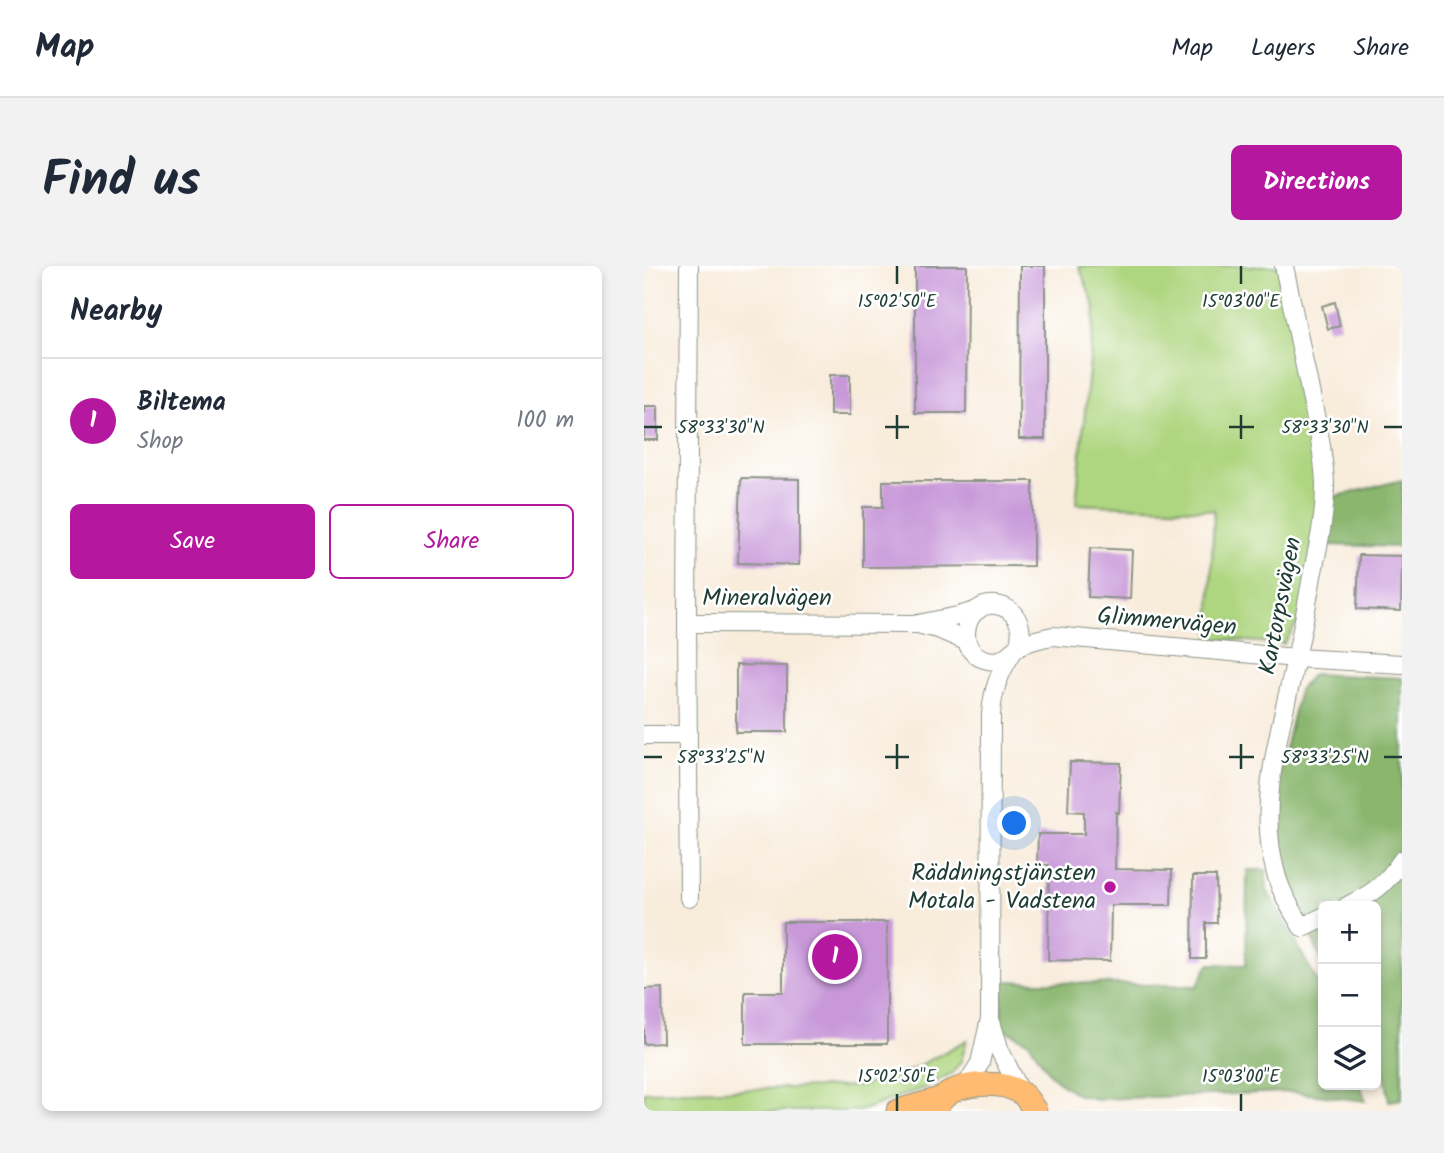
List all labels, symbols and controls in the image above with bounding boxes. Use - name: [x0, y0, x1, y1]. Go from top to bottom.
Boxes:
- text: Map: [35, 22, 95, 75]
- text: Map: [1171, 29, 1213, 68]
- text: Layers: [1251, 29, 1315, 68]
- text: Share: [1353, 29, 1409, 68]
- text: Find us: [42, 143, 200, 221]
- button: Directions: [1231, 145, 1402, 220]
- text: Nearby: [70, 288, 162, 336]
- text: 15°02'50"E: [858, 288, 937, 317]
- text: 15°03'00"E: [1202, 288, 1280, 317]
- text: Biltema: [137, 382, 226, 424]
- text: 1: [90, 403, 96, 439]
- text: 100 m: [516, 403, 574, 439]
- text: 58°33'30"N: [677, 414, 765, 443]
- text: 58°33'30"N: [1281, 414, 1369, 443]
- text: Shop: [137, 424, 183, 460]
- button: Save: [70, 504, 315, 579]
- button: Share: [329, 504, 574, 579]
- street label: Kartorpsvägen: [1249, 534, 1313, 678]
- street label: Mineralvägen: [702, 579, 832, 618]
- street label: Glimmervägen: [1096, 596, 1238, 648]
- text: 58°33'25"N: [677, 744, 765, 773]
- text: 58°33'25"N: [1281, 744, 1369, 773]
- your location: [997, 806, 1031, 840]
- place label: Räddningstjänsten Motala - Vadstena: [908, 854, 1096, 921]
- marker: Räddningstjänsten Motala - Vadstena: [1102, 879, 1118, 895]
- map controls: [1318, 901, 1381, 1090]
- button: +: [1318, 901, 1381, 964]
- pin: 1: [812, 931, 858, 983]
- button: −: [1318, 964, 1381, 1027]
- button: layers: [1318, 1027, 1381, 1090]
- text: 15°02'50"E: [858, 1063, 937, 1092]
- text: 15°03'00"E: [1202, 1063, 1280, 1092]

